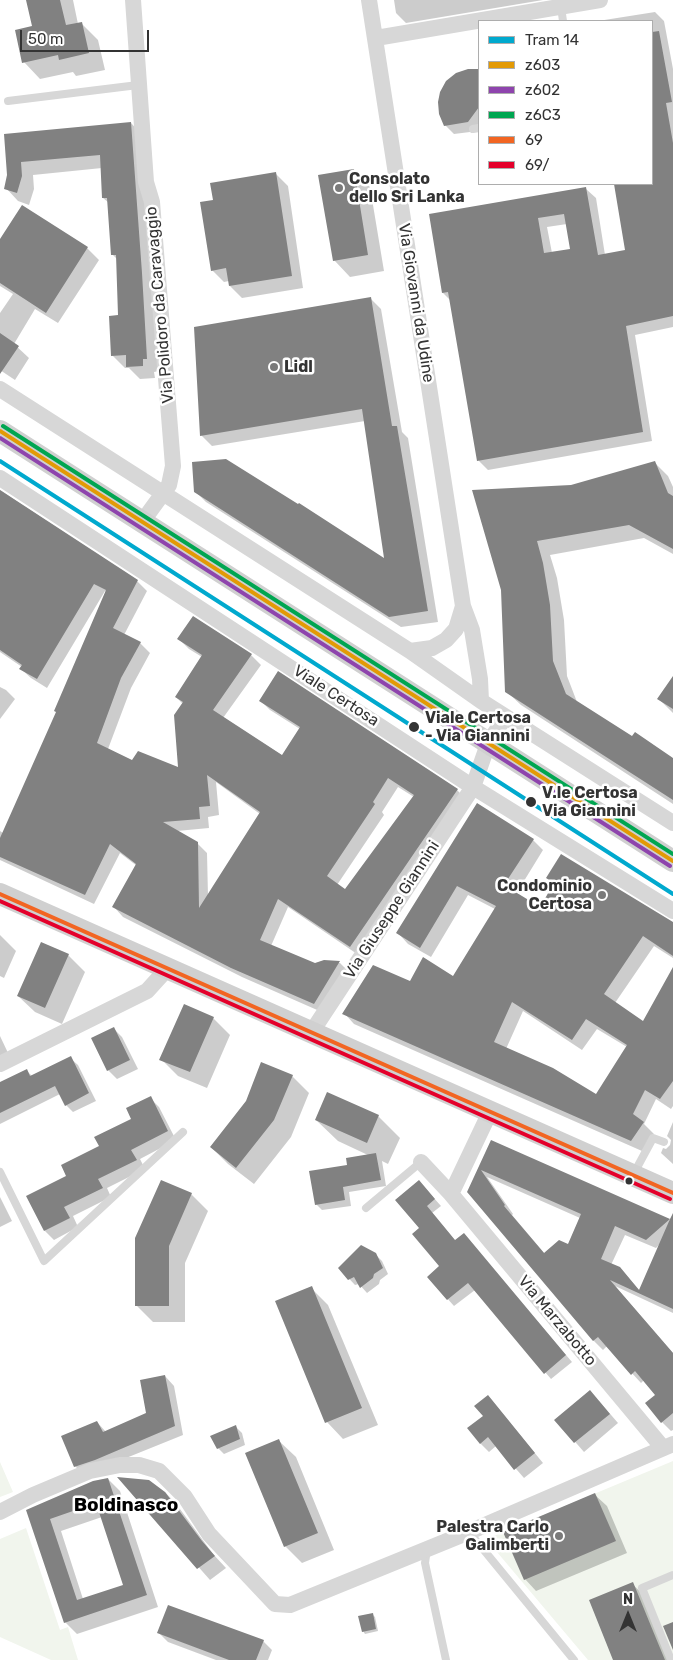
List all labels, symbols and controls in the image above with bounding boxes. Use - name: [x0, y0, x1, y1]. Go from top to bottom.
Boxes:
- scale bar: [22, 20, 151, 52]
- legend: [478, 20, 653, 185]
- text: 50 m: [28, 30, 63, 48]
- text: Tram 14: [525, 31, 579, 49]
- text: z603: [525, 56, 560, 74]
- text: z602: [525, 81, 560, 99]
- text: z6C3: [525, 106, 561, 124]
- text: 69: [525, 131, 543, 149]
- text: 69/: [525, 156, 549, 174]
- place label: Consolato dello Sri Lanka: [349, 169, 465, 207]
- marker: Consolato dello Sri Lanka: [333, 182, 345, 194]
- street label: Via Polidoro da Caravaggio: [142, 206, 178, 404]
- street label: Via Giovanni da Udine: [394, 222, 438, 384]
- place label: Lidl: [284, 357, 313, 377]
- marker: Lidl: [268, 361, 280, 373]
- street label: Viale Certosa: [290, 661, 382, 731]
- place label: Viale Certosa - Via Giannini: [425, 708, 531, 746]
- marker: Viale Certosa - Via Giannini: [407, 720, 421, 734]
- place label: V.le Certosa Via Giannini: [542, 783, 638, 821]
- marker: V.le Certosa Via Giannini: [524, 795, 538, 809]
- street label: Via Giuseppe Giannini: [340, 837, 444, 983]
- place label: Condominio Certosa: [497, 876, 592, 914]
- marker: Condominio Certosa: [596, 889, 608, 901]
- unlabelled marker: [624, 1176, 634, 1186]
- street label: Via Marzabotto: [514, 1272, 600, 1370]
- district label: Boldinasco: [74, 1495, 178, 1517]
- place label: Palestra Carlo Galimberti: [436, 1517, 549, 1555]
- marker: Palestra Carlo Galimberti: [553, 1530, 565, 1542]
- north arrow: [603, 1590, 653, 1640]
- text: N: [623, 1591, 633, 1608]

